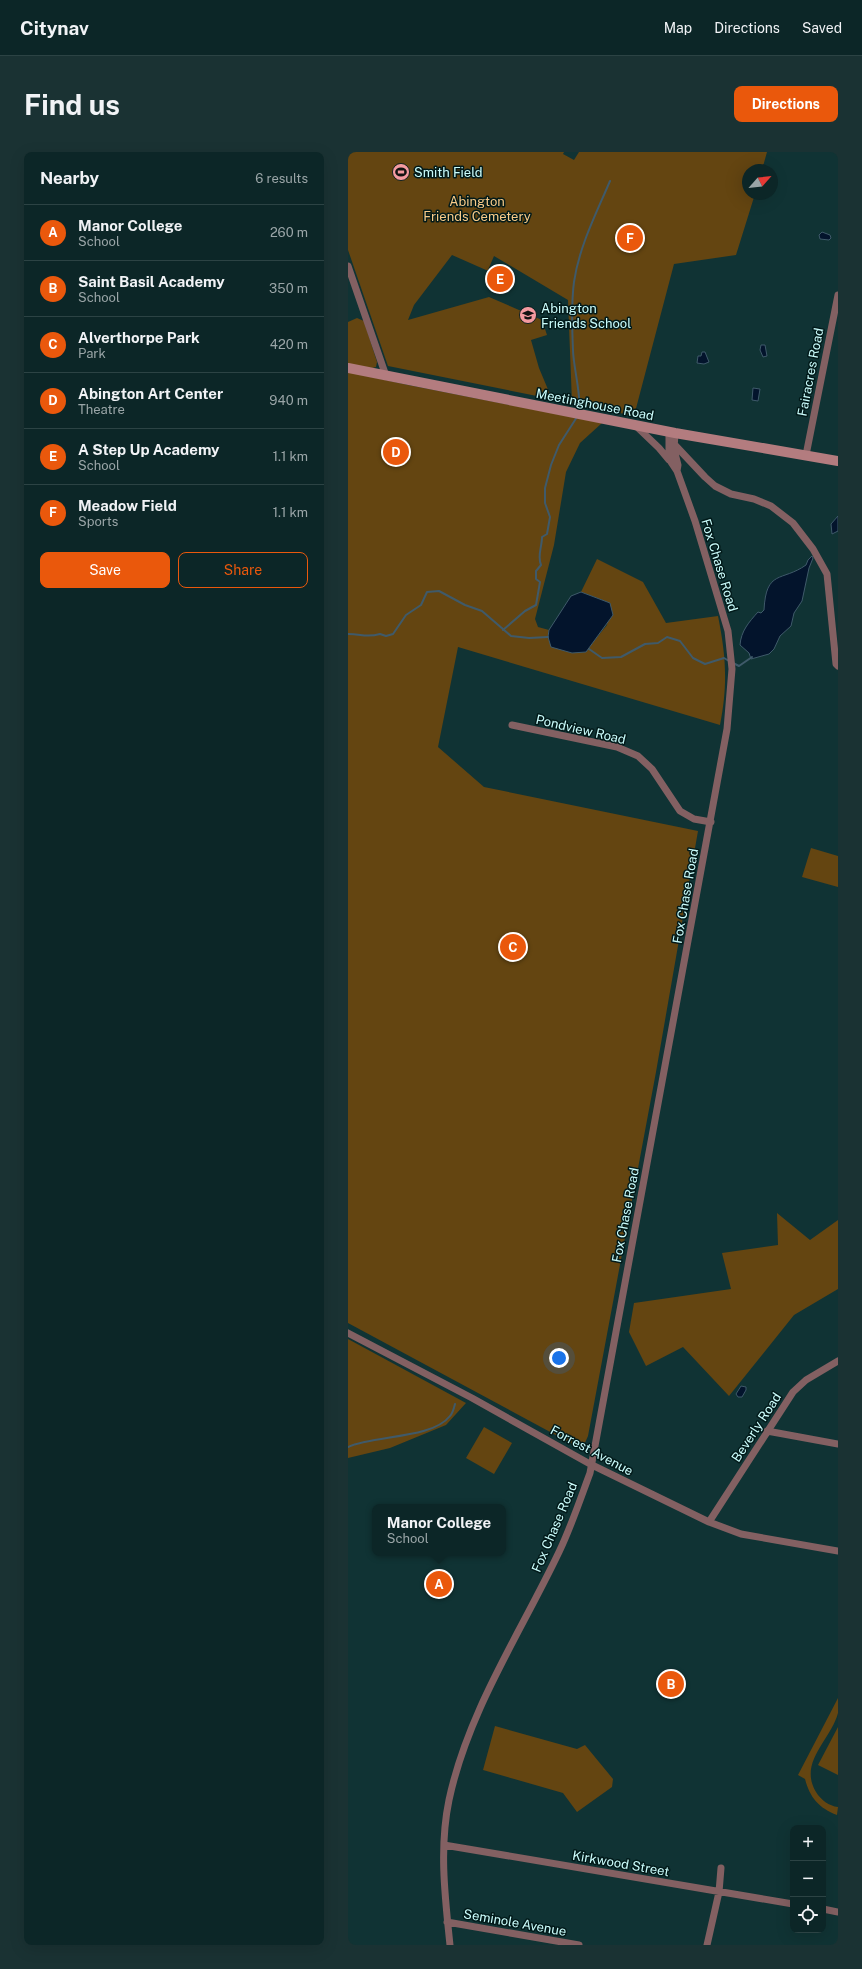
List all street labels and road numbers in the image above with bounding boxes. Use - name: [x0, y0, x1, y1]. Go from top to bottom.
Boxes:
- street label: Fairacres Road: [795, 327, 826, 418]
- street label: Meetinghouse Road: [535, 386, 655, 423]
- street label: Fox Chase Road: [698, 517, 741, 613]
- street label: Pondview Road: [534, 712, 627, 747]
- street label: Fox Chase Road: [670, 847, 701, 945]
- street label: Fox Chase Road: [609, 1166, 642, 1264]
- street label: Beverly Road: [729, 1390, 784, 1465]
- street label: Forrest Avenue: [548, 1422, 636, 1479]
- street label: Fox Chase Road: [529, 1480, 580, 1574]
- street label: Kirkwood Street: [571, 1848, 671, 1879]
- street label: Seminole Avenue: [462, 1906, 568, 1939]

